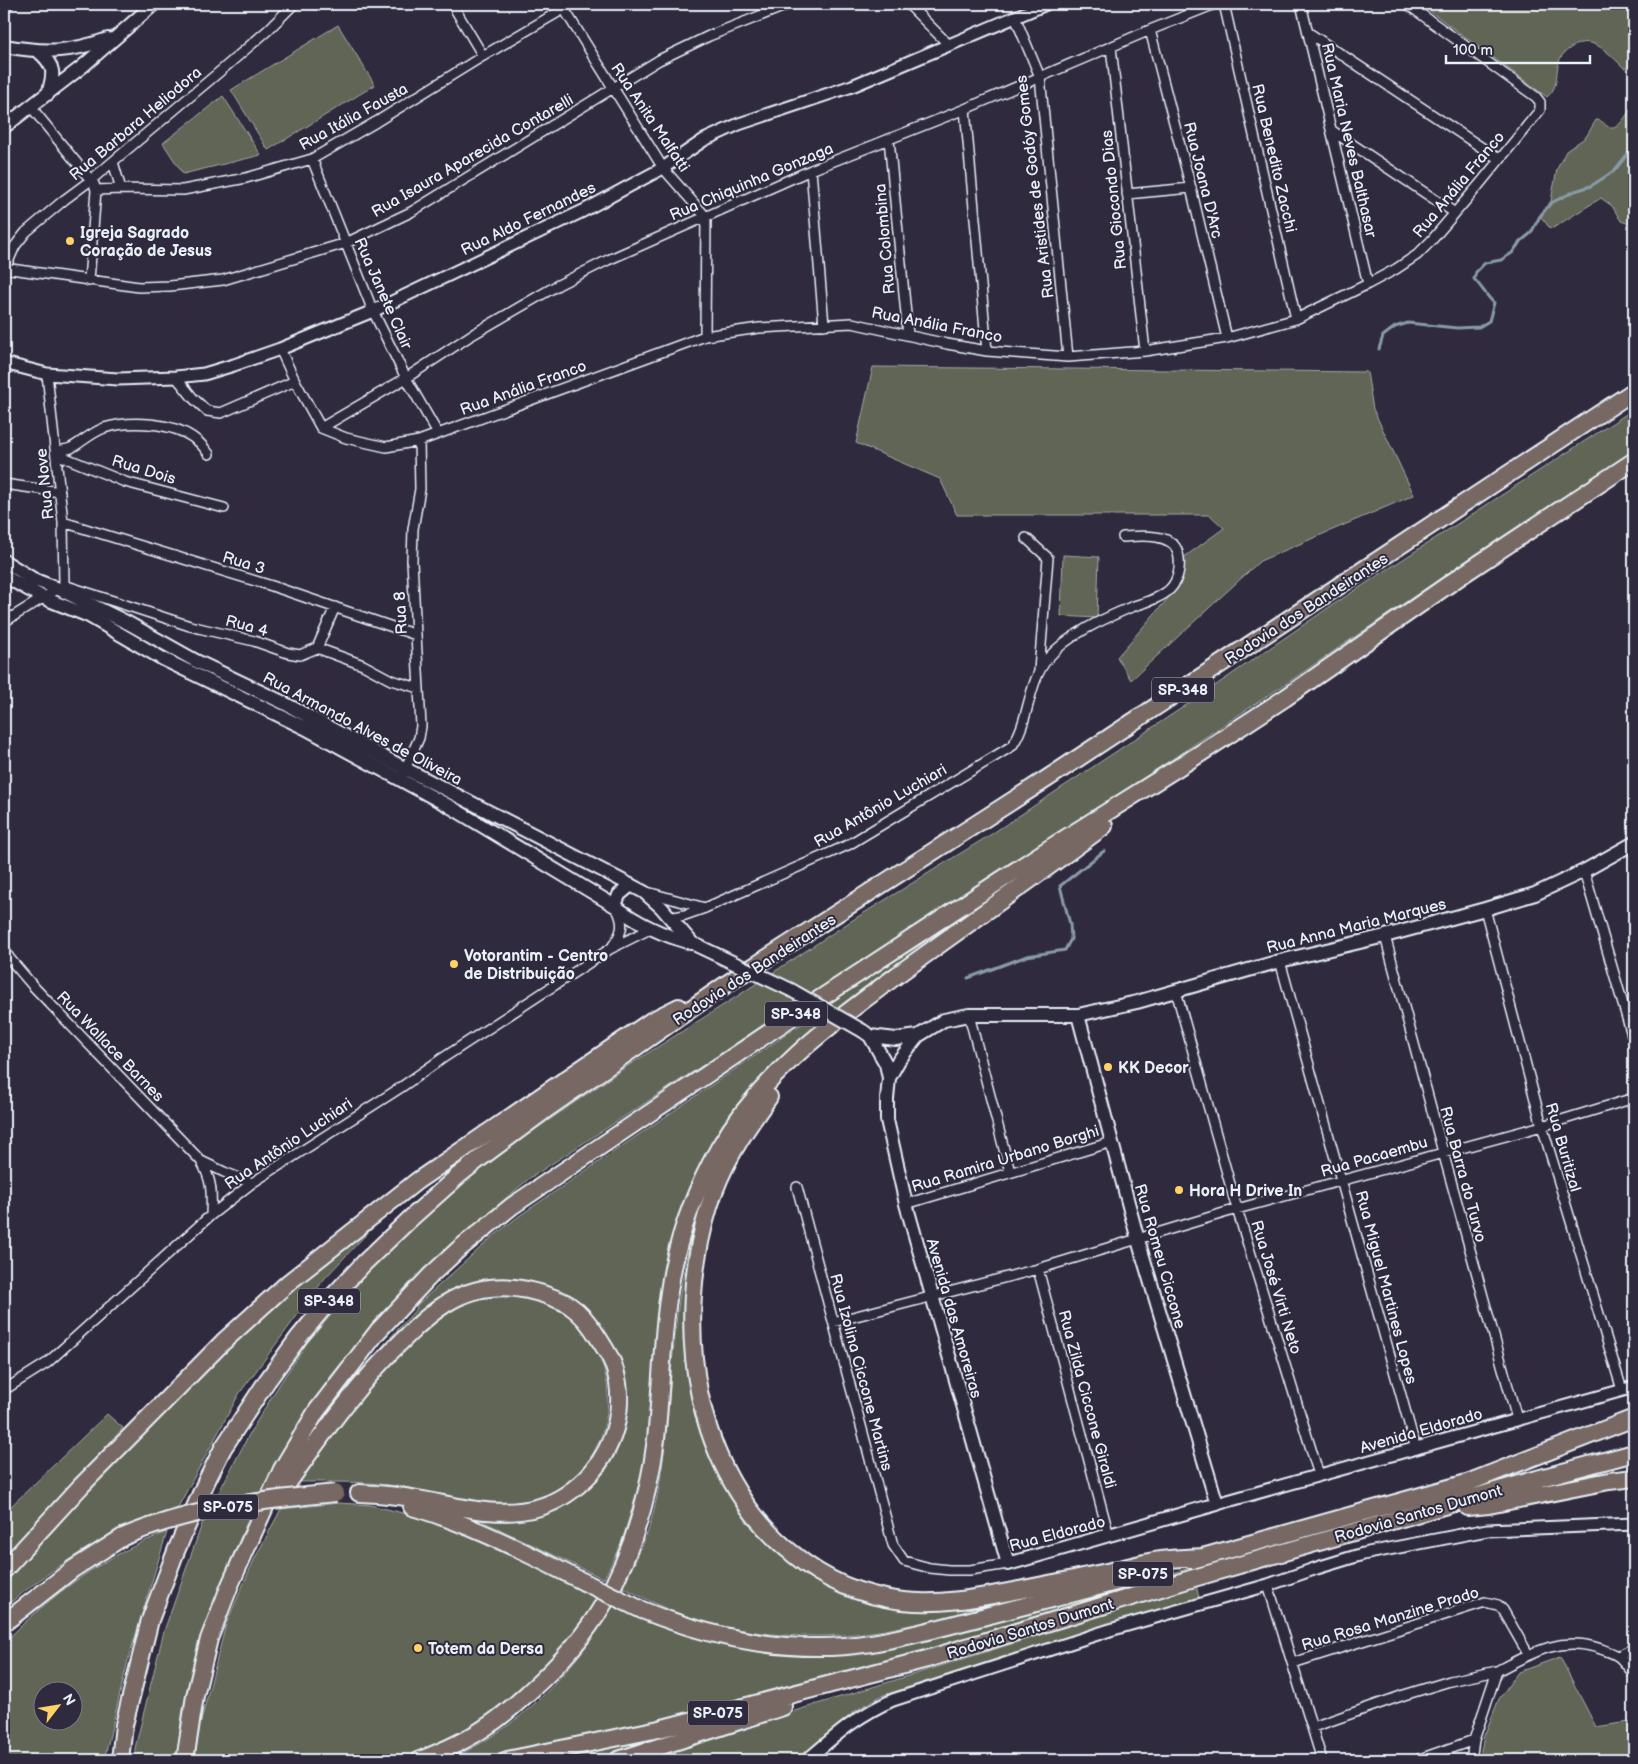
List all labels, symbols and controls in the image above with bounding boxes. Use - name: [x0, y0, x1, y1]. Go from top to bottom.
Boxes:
- scale bar: [1446, 32, 1589, 64]
- street label: Rua Maria Neves Balthasar: [1317, 41, 1380, 240]
- text: 100 m: [1453, 41, 1493, 60]
- street label: Rua Anita Malfatti: [606, 60, 693, 176]
- street label: Rua Barbara Heliodora: [66, 63, 206, 185]
- street label: Rua Aristides de Godóy Gomes: [1012, 74, 1059, 300]
- street label: Rua Itália Fausta: [296, 80, 411, 155]
- street label: Rua Benedito Zacchi: [1247, 82, 1300, 234]
- street label: Rua Isaura Aparecida Contarelli: [368, 91, 577, 222]
- street label: Rua Joana D'Arc: [1179, 120, 1226, 241]
- street label: Rua Anália Franco: [1409, 128, 1509, 242]
- street label: Rua Giocondo Dias: [1098, 129, 1131, 270]
- street label: Rua Chiquinha Gonzaga: [667, 139, 836, 225]
- street label: Rua Aldo Fernandes: [458, 178, 599, 260]
- street label: Rua Colombina: [871, 183, 900, 295]
- place label: Igreja Sagrado Coração de Jesus: [80, 224, 212, 261]
- marker: Igreja Sagrado Coração de Jesus: [64, 235, 76, 247]
- street label: Rua Janete Clair: [350, 235, 416, 353]
- street label: Rua Anália Franco: [870, 303, 1004, 347]
- street label: Rua Anália Franco: [458, 357, 589, 420]
- street label: Rua Nove: [32, 447, 59, 520]
- street label: Rua Dois: [109, 452, 178, 489]
- street label: Rua 3: [220, 548, 267, 579]
- street label: Rodovia dos Bandeirantes: [1222, 549, 1392, 669]
- street label: Rua 8: [391, 591, 412, 635]
- street label: Rua 4: [223, 612, 270, 641]
- street label: Rua Armando Alves de Oliveira: [259, 669, 465, 790]
- road number: SP-348: [1152, 678, 1214, 702]
- street label: Rua Antônio Luchiari: [811, 761, 950, 852]
- street label: Rua Anna Maria Marques: [1265, 895, 1448, 958]
- street label: Rodovia dos Bandeirantes: [670, 910, 840, 1030]
- place label: Votorantim - Centro de Distribuição: [464, 947, 608, 984]
- marker: Votorantim - Centro de Distribuição: [448, 958, 460, 970]
- street label: Rua Wallace Barnes: [52, 988, 168, 1106]
- road number: SP-348: [765, 1002, 827, 1026]
- place label: KK Decor: [1118, 1059, 1189, 1078]
- marker: KK Decor: [1102, 1061, 1114, 1073]
- street label: Rua Antônio Luchiari: [221, 1094, 356, 1194]
- street label: Rua Buritizal: [1541, 1101, 1584, 1194]
- street label: Rua Barra do Turvo: [1435, 1104, 1490, 1245]
- street label: Rua Ramira Urbano Borghi: [909, 1122, 1102, 1197]
- street label: Rua Pacaembu: [1319, 1133, 1430, 1182]
- street label: Rua Romeu Ciccone: [1130, 1182, 1189, 1332]
- place label: Hora H Drive In: [1189, 1182, 1302, 1201]
- marker: Hora H Drive In: [1173, 1184, 1185, 1196]
- street label: Rua Miguel Martines Lopes: [1351, 1189, 1421, 1386]
- street label: Rua José Virti Neto: [1246, 1218, 1305, 1357]
- street label: Avenida das Amoreiras: [922, 1236, 985, 1401]
- street label: Rua Izolina Ciccone Martins: [825, 1272, 896, 1473]
- road number: SP-348: [298, 1288, 360, 1314]
- street label: Rua Zilda Ciccone Giraldi: [1054, 1308, 1120, 1491]
- street label: Avenida Eldorado: [1358, 1405, 1485, 1458]
- street label: Rodovia Santos Dumont: [1332, 1481, 1504, 1547]
- road number: SP-075: [198, 1494, 258, 1520]
- street label: Rua Eldorado: [1007, 1512, 1108, 1556]
- road number: SP-075: [1113, 1562, 1173, 1586]
- street label: Rua Rosa Manzine Prado: [1300, 1583, 1481, 1655]
- street label: Rodovia Santos Dumont: [945, 1595, 1116, 1664]
- place label: Totem da Dersa: [428, 1640, 543, 1659]
- marker: Totem da Dersa: [412, 1642, 424, 1654]
- north arrow: [32, 1682, 82, 1732]
- text: N: [59, 1691, 79, 1708]
- road number: SP-075: [688, 1700, 748, 1726]

